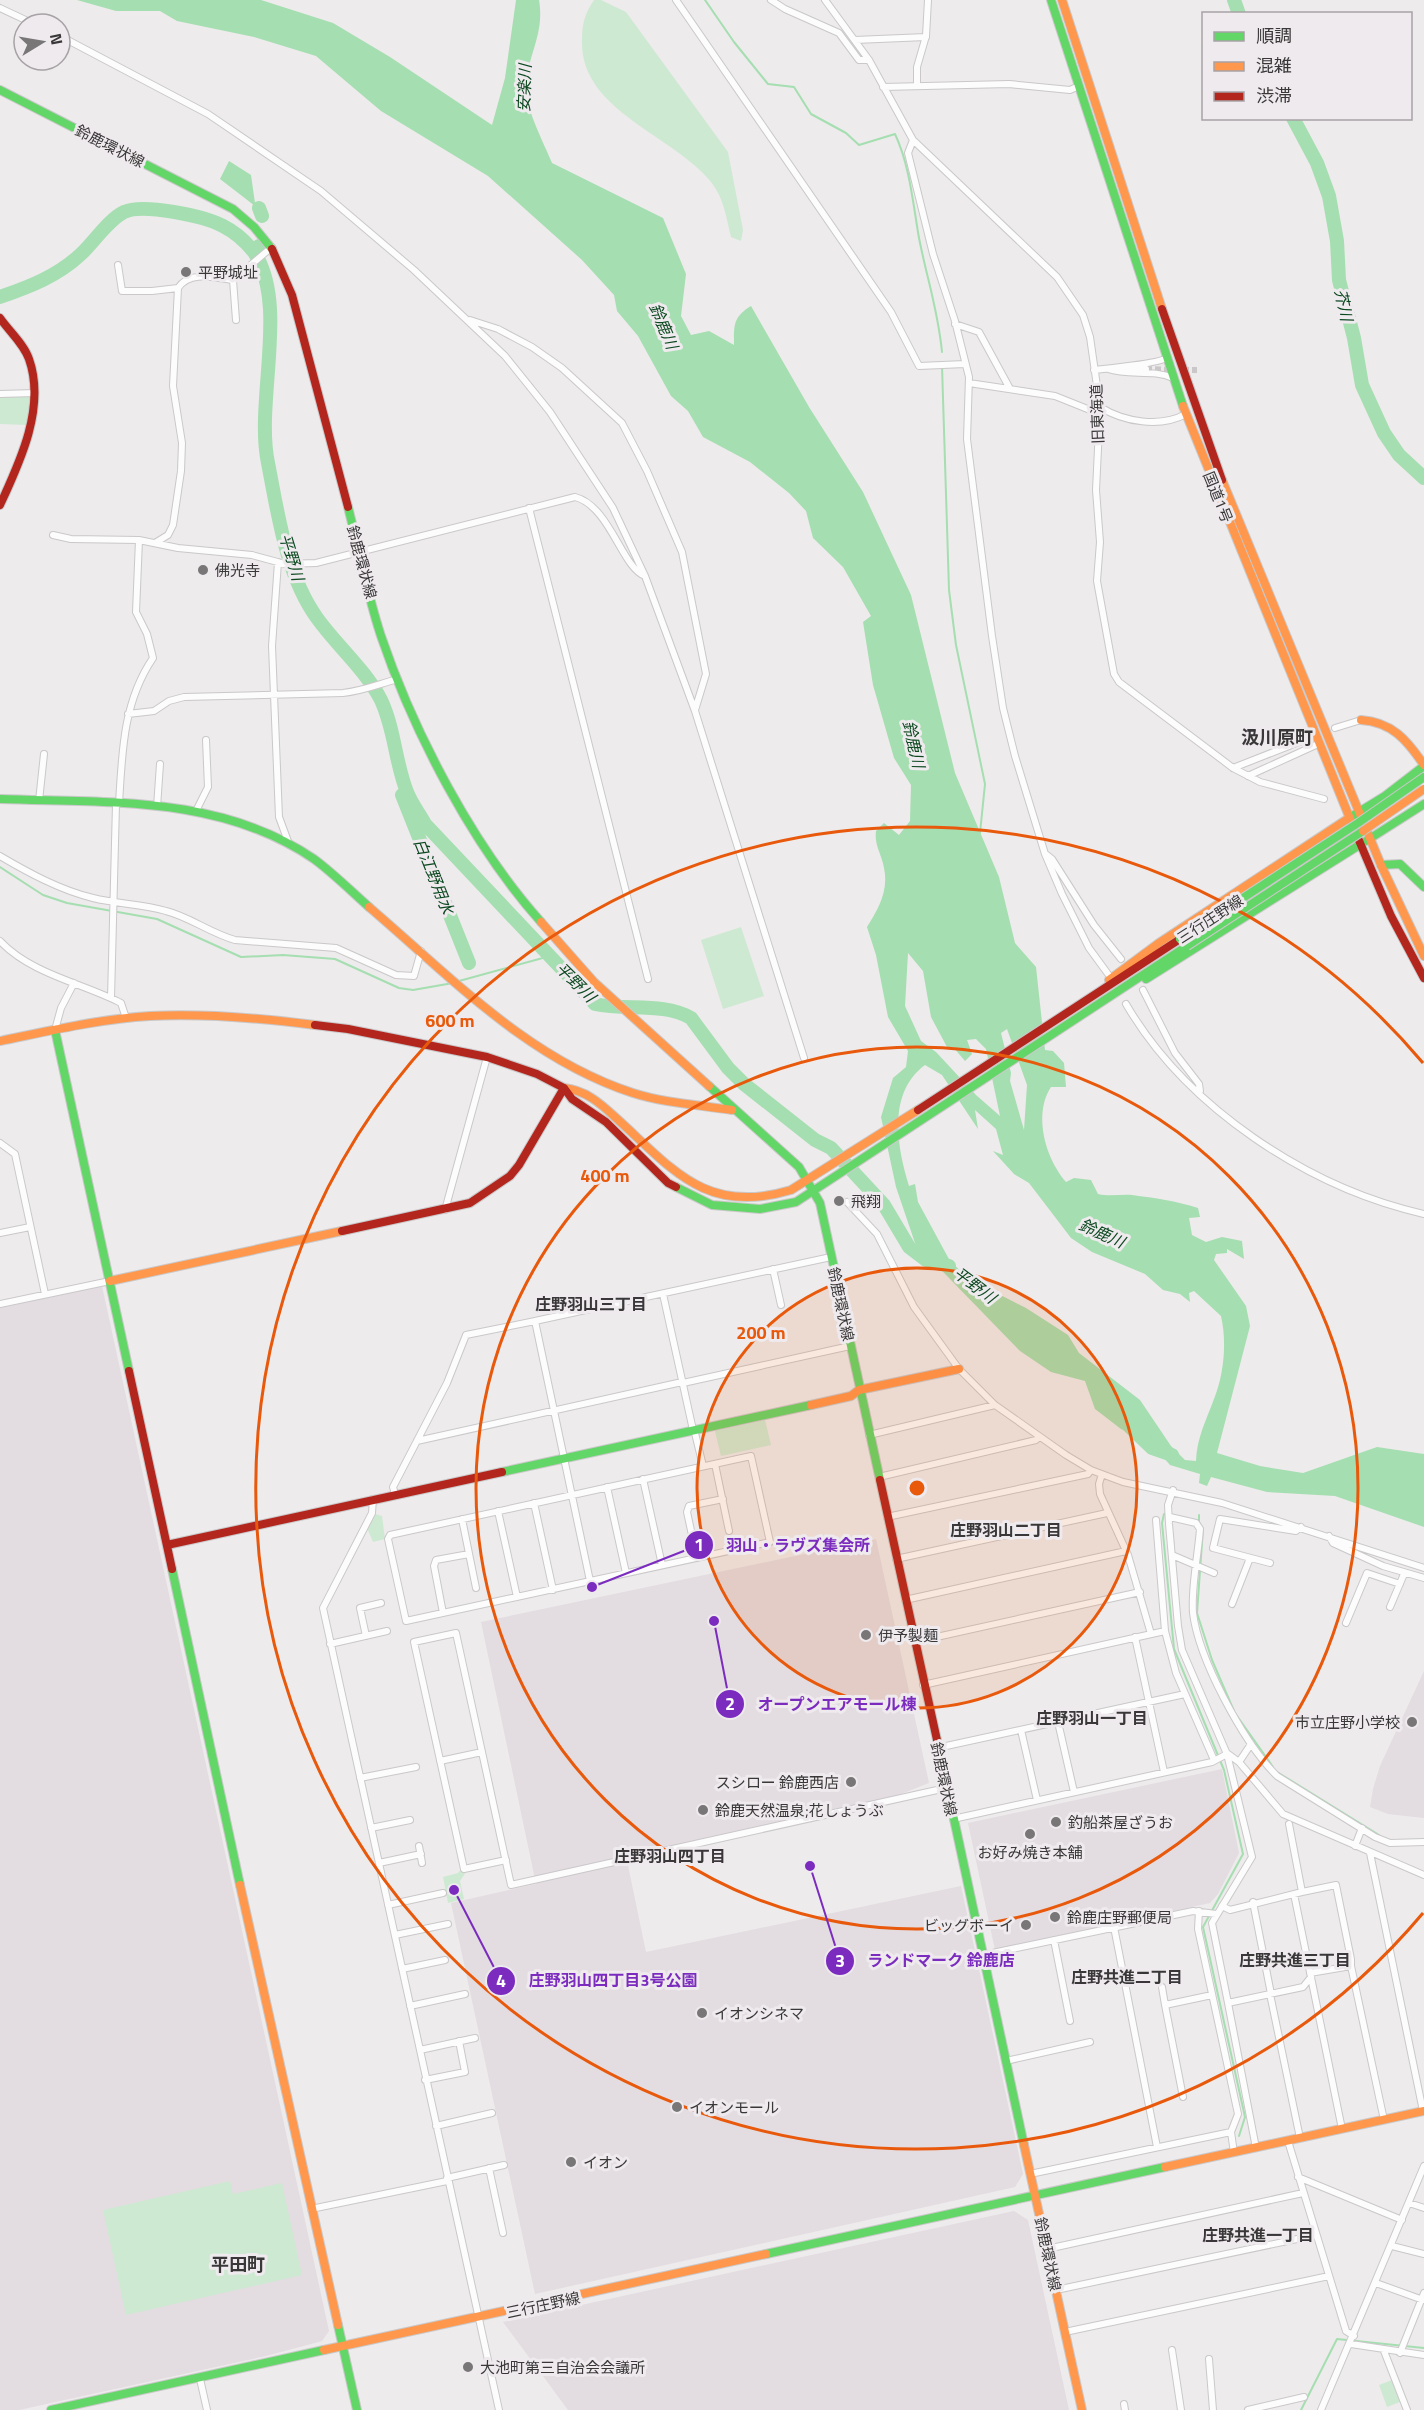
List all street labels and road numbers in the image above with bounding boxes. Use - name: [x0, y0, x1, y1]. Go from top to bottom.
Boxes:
- street label: 鈴鹿環状線: [71, 119, 149, 173]
- street label: 旧東海道: [1084, 384, 1110, 444]
- street label: 国道1号: [1197, 468, 1239, 526]
- street label: 鈴鹿環状線: [341, 523, 383, 601]
- street label: 三行庄野線: [1172, 889, 1248, 949]
- street label: 鈴鹿環状線: [822, 1265, 860, 1343]
- street label: 鈴鹿環状線: [925, 1740, 963, 1818]
- street label: 鈴鹿環状線: [1029, 2215, 1067, 2293]
- street label: 三行庄野線: [504, 2286, 582, 2324]

